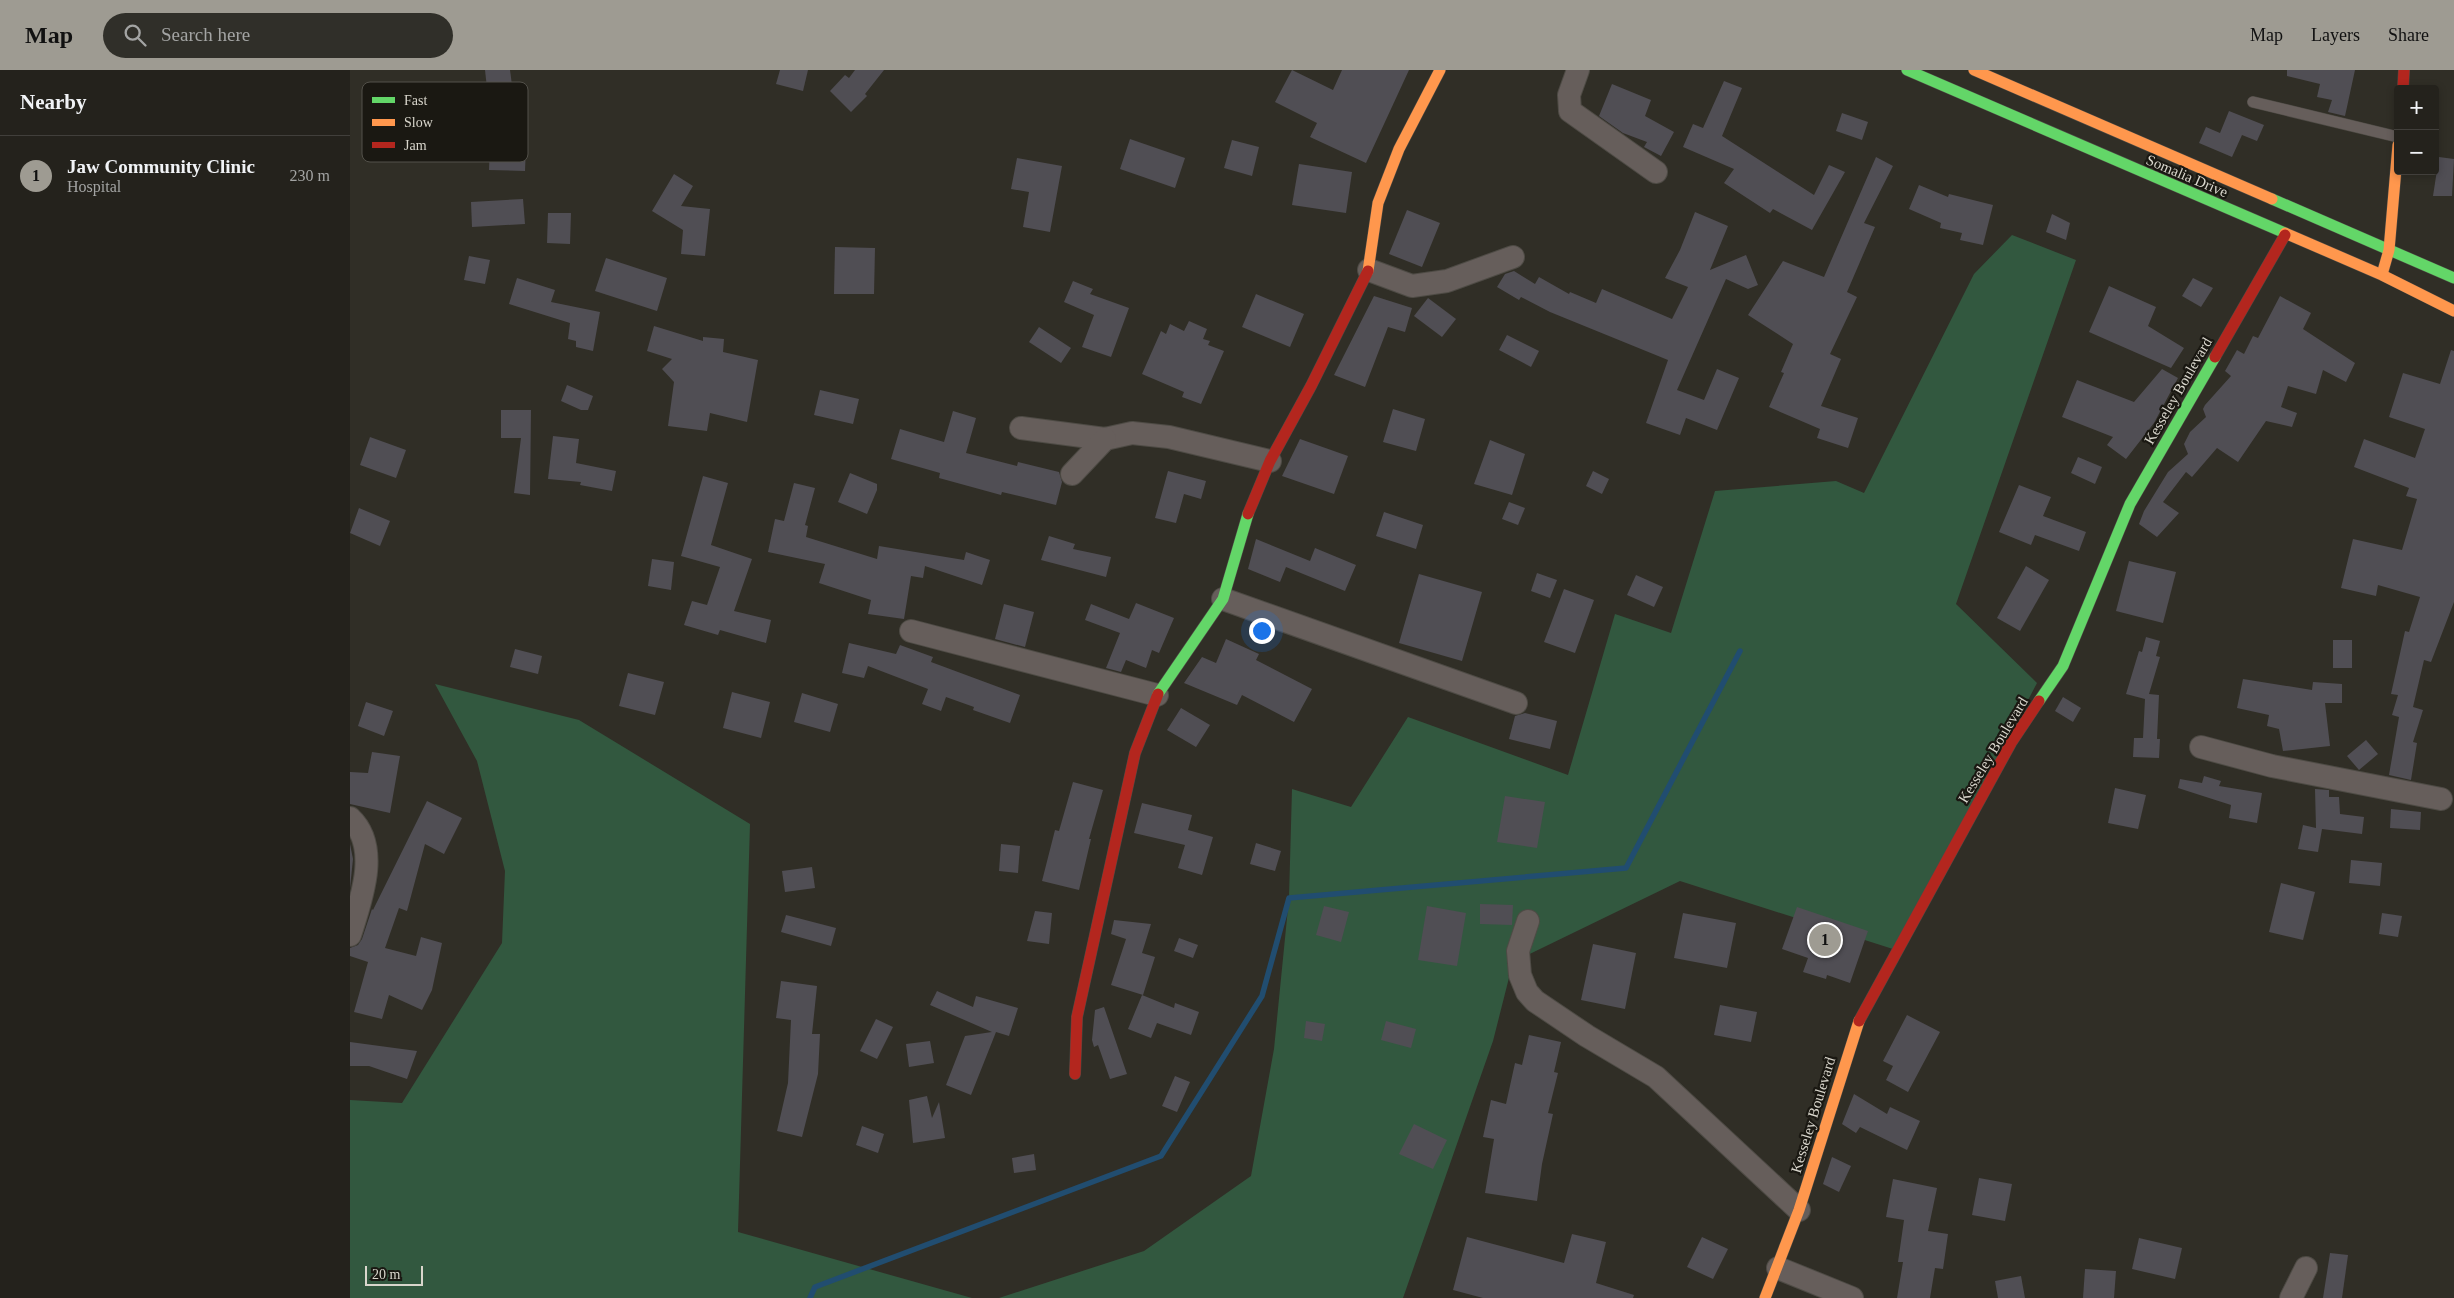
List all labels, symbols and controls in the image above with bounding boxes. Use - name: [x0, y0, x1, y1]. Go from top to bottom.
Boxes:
- search box: [103, 13, 453, 58]
- icon: search: [121, 21, 149, 49]
- text: Map: [25, 22, 73, 48]
- text: Search here: [161, 24, 250, 45]
- text: Map: [2250, 25, 2283, 45]
- text: Layers: [2311, 25, 2360, 45]
- text: Share: [2388, 25, 2429, 45]
- legend: [362, 82, 528, 162]
- map controls: [2394, 85, 2439, 175]
- button: +: [2394, 85, 2439, 130]
- text: Nearby: [20, 90, 87, 114]
- text: Fast: [404, 93, 427, 108]
- text: Slow: [404, 115, 434, 130]
- button: −: [2394, 130, 2439, 175]
- text: Jam: [404, 138, 427, 153]
- street label: Somalia Drive: [2144, 152, 2231, 201]
- text: Jaw Community Clinic: [67, 156, 255, 177]
- text: 1: [32, 167, 40, 184]
- text: 230 m: [290, 167, 330, 184]
- text: Hospital: [67, 178, 121, 195]
- street label: Kesseley Boulevard: [2141, 334, 2215, 447]
- your location: [1249, 618, 1275, 644]
- street label: Kesseley Boulevard: [1955, 694, 2031, 806]
- pin: 1: [1809, 921, 1841, 959]
- street label: Kesseley Boulevard: [1788, 1055, 1838, 1175]
- scale bar: [365, 1263, 422, 1286]
- text: 20 m: [372, 1267, 400, 1282]

